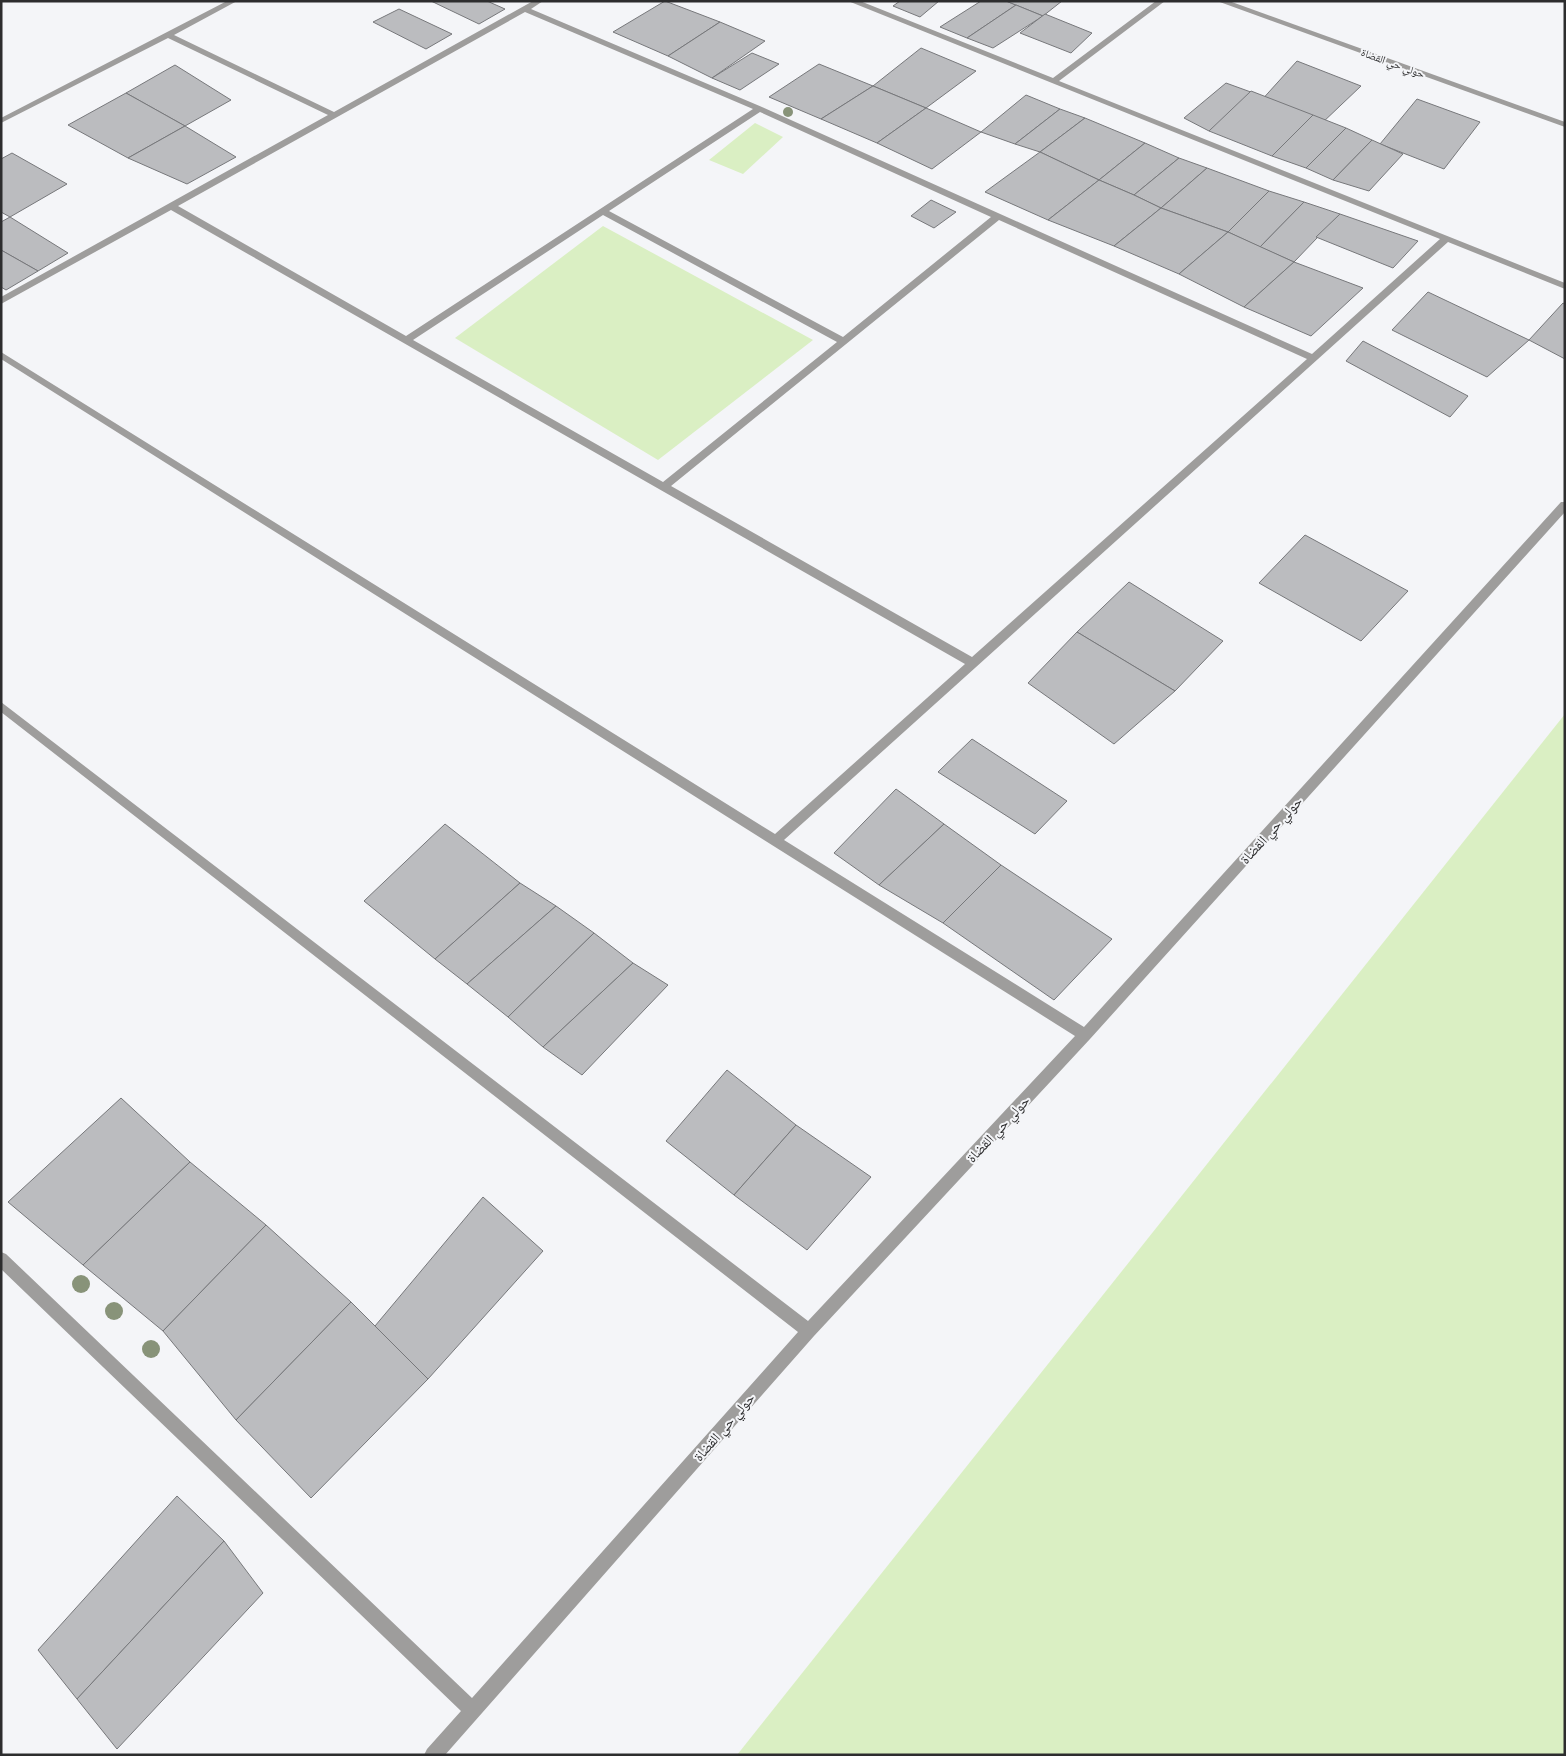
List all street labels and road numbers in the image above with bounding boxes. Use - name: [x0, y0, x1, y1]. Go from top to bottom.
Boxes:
- street label: حولي حي القضاة: [1359, 45, 1427, 83]
- street label: حولي حي القضاة: [1235, 792, 1308, 869]
- street label: حولي حي القضاة: [962, 1091, 1035, 1168]
- street label: حولي حي القضاة: [689, 1388, 761, 1467]

